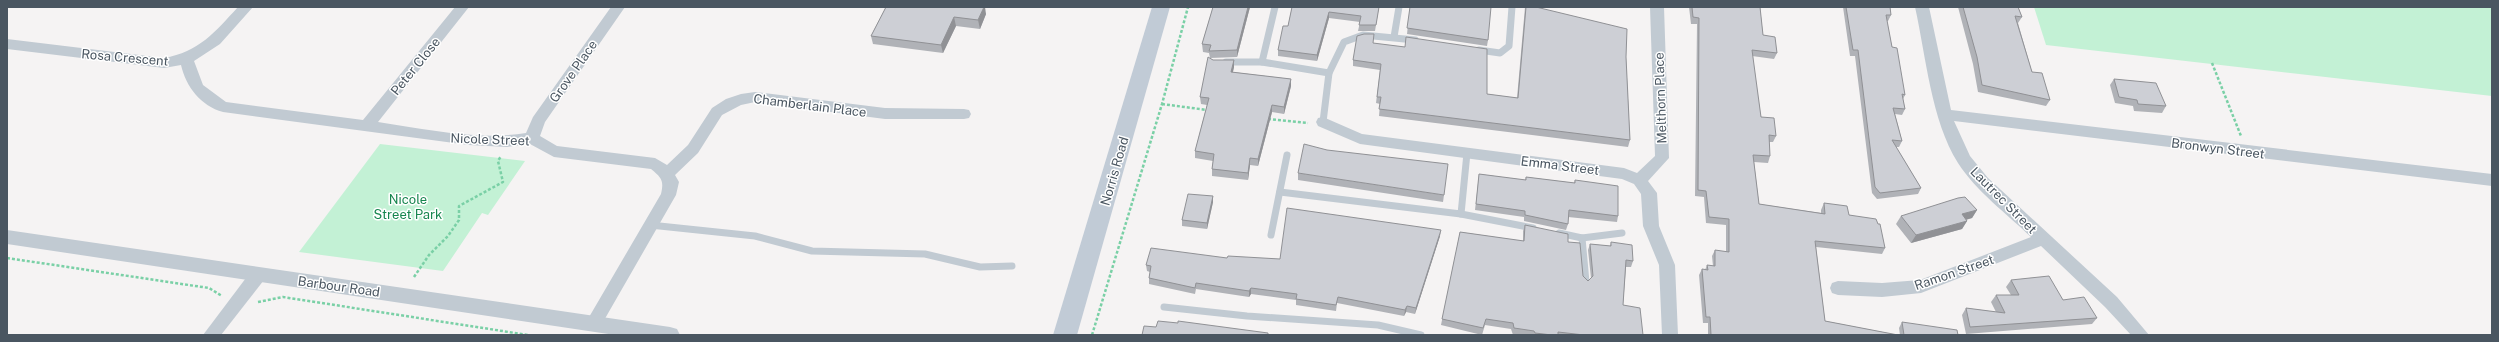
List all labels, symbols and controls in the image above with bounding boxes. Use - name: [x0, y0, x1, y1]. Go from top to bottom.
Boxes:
- street label: Peter Close: [388, 35, 443, 98]
- street label: Grove Place: [547, 37, 600, 105]
- street label: Rosa Crescent: [81, 46, 169, 69]
- street label: Melthorn Place: [1651, 52, 1670, 144]
- street label: Chamberlain Place: [753, 91, 867, 120]
- street label: Nicole Street: [450, 131, 530, 148]
- street label: Norris Road: [1097, 135, 1131, 207]
- street label: Bronwyn Street: [2170, 135, 2266, 162]
- street label: Emma Street: [1520, 153, 1600, 178]
- street label: Lautrec Street: [1967, 164, 2040, 237]
- park label: Nicole Street Park: [374, 192, 442, 222]
- street label: Ramon Street: [1912, 252, 1996, 293]
- street label: Barbour Road: [297, 273, 381, 300]

